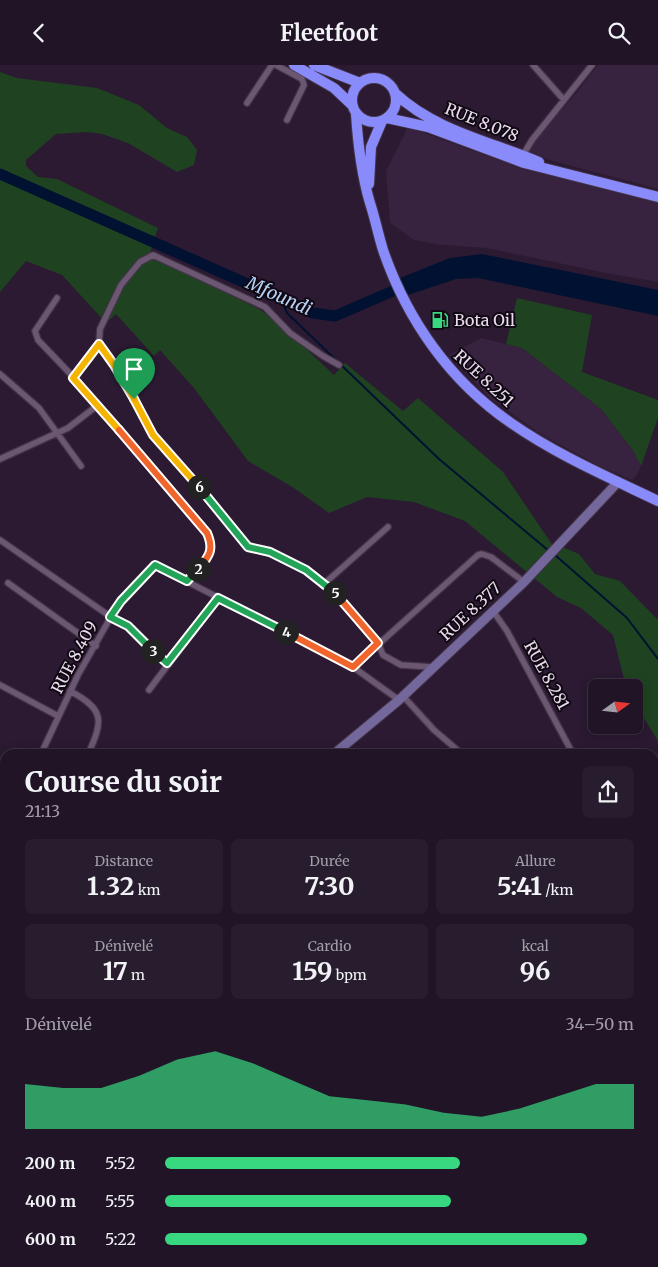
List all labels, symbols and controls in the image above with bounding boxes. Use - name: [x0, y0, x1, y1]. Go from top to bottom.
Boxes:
- icon: back: [25, 19, 53, 47]
- text: Fleetfoot: [280, 19, 378, 47]
- icon: search: [605, 19, 633, 47]
- street label: RUE 8.078: [442, 98, 522, 146]
- water label: Mfoundi: [242, 270, 316, 320]
- fuel station icon: Bota Oil: [430, 310, 450, 330]
- place label: Bota Oil: [454, 310, 515, 330]
- street label: RUE 8.251: [450, 345, 518, 411]
- pin: [113, 348, 155, 399]
- icon: arrive: [120, 355, 148, 383]
- pin: 6: [186, 475, 212, 499]
- text: 6: [195, 478, 204, 496]
- pin: 2: [186, 557, 210, 581]
- text: 2: [194, 560, 203, 578]
- street label: RUE 8.377: [435, 578, 505, 644]
- pin: 5: [322, 581, 348, 605]
- text: 5: [331, 584, 340, 602]
- street label: RUE 8.409: [47, 617, 101, 697]
- pin: 4: [274, 619, 298, 645]
- text: 4: [282, 623, 291, 641]
- street label: RUE 8.281: [520, 637, 574, 713]
- pin: 3: [140, 639, 166, 663]
- text: 3: [149, 642, 158, 660]
- north arrow: [588, 679, 642, 734]
- map controls: [588, 679, 643, 734]
- text: Course du soir: [25, 764, 222, 800]
- button: share: [582, 766, 634, 818]
- text: 21:13: [25, 801, 60, 821]
- text: Distance: [95, 852, 153, 870]
- text: Durée: [309, 852, 350, 870]
- text: Allure: [515, 852, 555, 870]
- text: 1.32: [87, 870, 134, 902]
- text: 7:30: [304, 870, 355, 902]
- text: 5:41: [497, 870, 542, 902]
- text: km: [134, 881, 161, 899]
- text: /km: [542, 881, 573, 899]
- text: Dénivelé: [95, 937, 153, 955]
- text: Cardio: [308, 937, 351, 955]
- text: kcal: [521, 937, 549, 955]
- text: 17: [103, 955, 128, 987]
- text: 159: [292, 955, 333, 987]
- text: 96: [520, 955, 551, 987]
- text: m: [128, 966, 145, 984]
- text: bpm: [333, 966, 367, 984]
- text: Dénivelé: [25, 1014, 92, 1034]
- text: 34–50 m: [566, 1014, 634, 1034]
- text: 200 m: [25, 1153, 75, 1173]
- text: 5:52: [105, 1153, 135, 1173]
- text: 400 m: [25, 1191, 76, 1211]
- text: 5:55: [105, 1191, 135, 1211]
- text: 600 m: [25, 1229, 76, 1249]
- text: 5:22: [105, 1229, 136, 1249]

